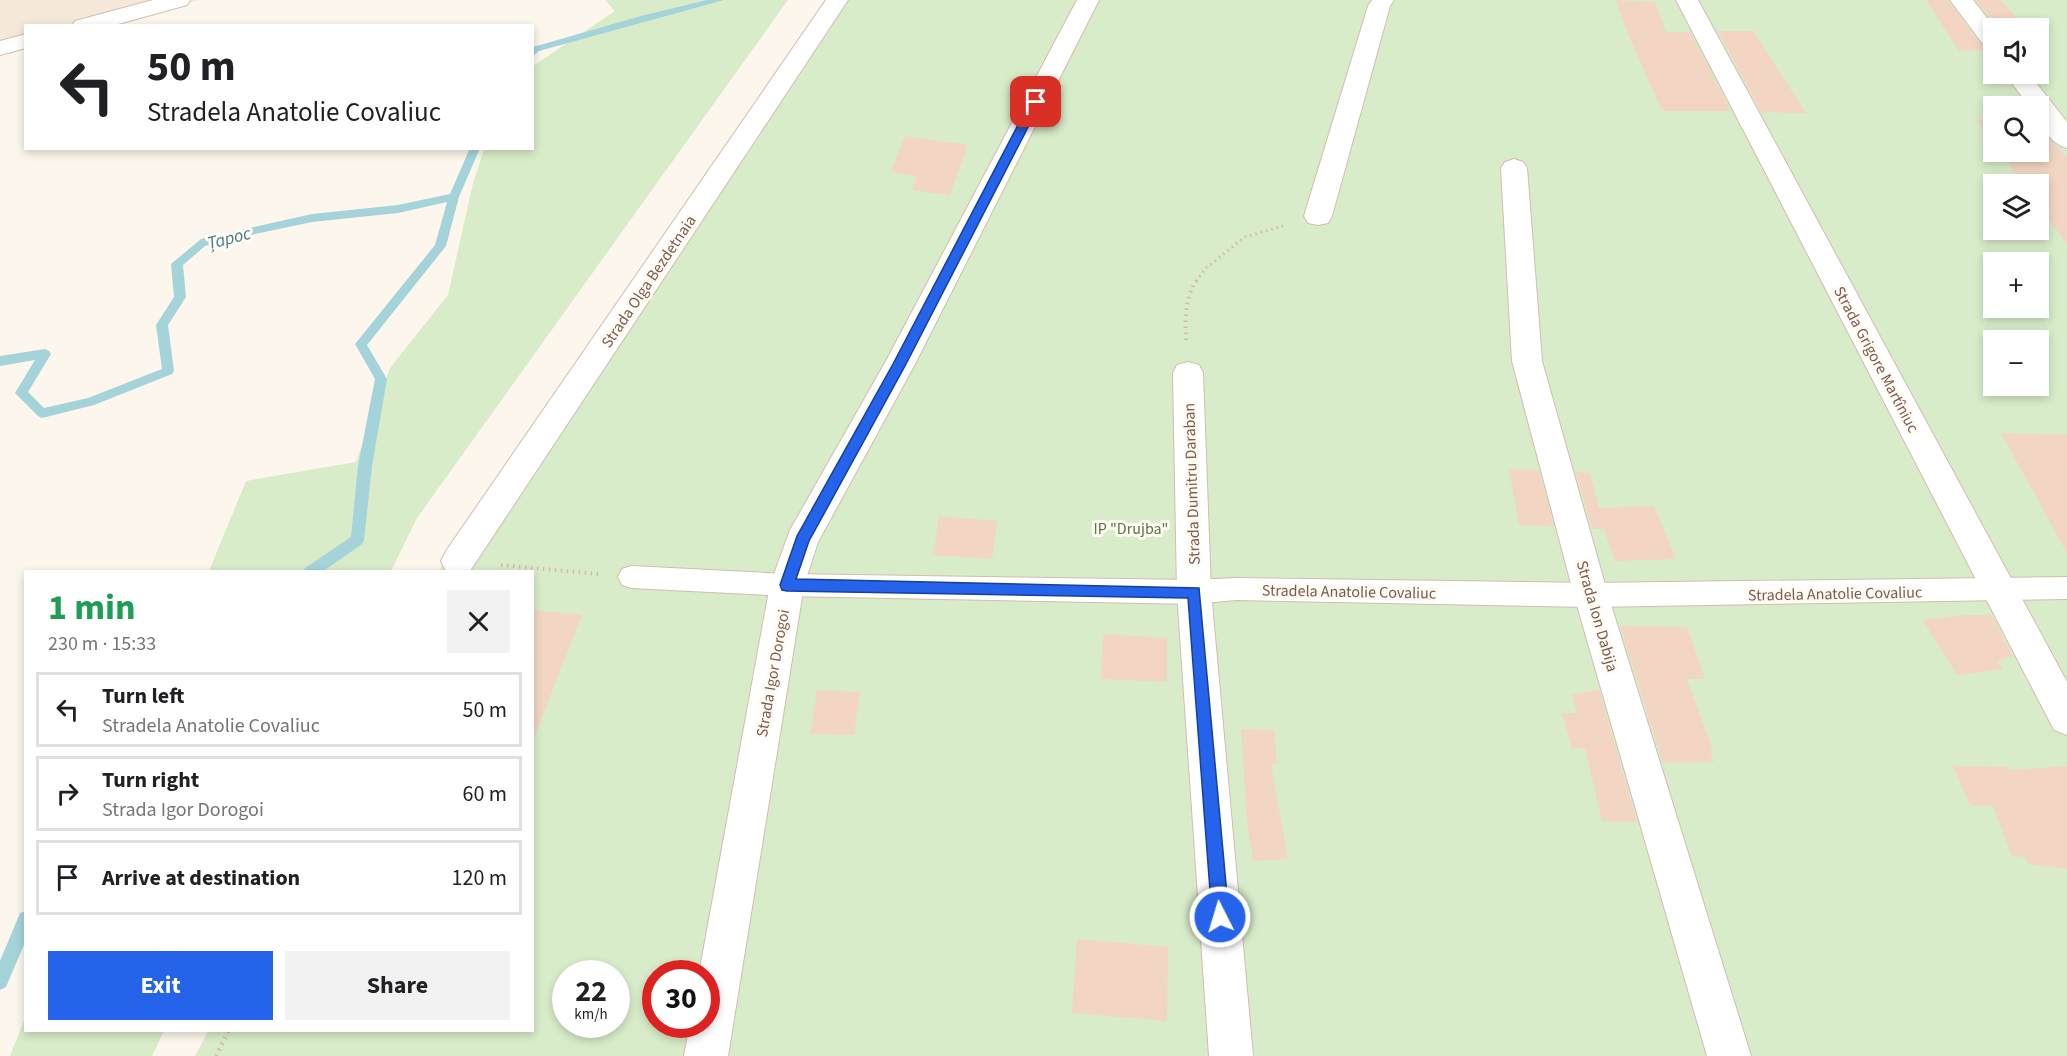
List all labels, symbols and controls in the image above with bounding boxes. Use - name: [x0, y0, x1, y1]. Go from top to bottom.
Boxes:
- map controls: [1983, 18, 2049, 396]
- button: sound: [1983, 18, 2049, 84]
- text: 50 m: [147, 37, 236, 97]
- icon: left: [48, 48, 126, 126]
- pin: [1010, 76, 1061, 127]
- icon: arrive: [1019, 85, 1052, 118]
- text: Stradela Anatolie Covaliuc: [147, 93, 441, 132]
- button: search: [1983, 96, 2049, 162]
- button: layers: [1983, 174, 2049, 240]
- street label: Strada Olga Bezdetnaia: [596, 211, 701, 352]
- water label: Țapoc: [205, 221, 254, 256]
- button: +: [1983, 252, 2049, 318]
- street label: Strada Grigore Martîniuc: [1828, 283, 1924, 436]
- button: −: [1983, 330, 2049, 396]
- street label: Strada Dumitru Daraban: [1178, 403, 1206, 565]
- park label: IP "Drujba": [1094, 518, 1168, 540]
- street label: Strada Ion Dabija: [1571, 558, 1623, 674]
- street label: Stradela Anatolie Covaliuc: [1262, 579, 1436, 605]
- street label: Stradela Anatolie Covaliuc: [1748, 581, 1922, 607]
- text: 1 min: [48, 582, 136, 633]
- button: close: [447, 590, 510, 653]
- street label: Strada Igor Dorogoi: [751, 608, 795, 739]
- text: 230 m · 15:33: [48, 630, 156, 658]
- text: Turn left: [102, 680, 184, 712]
- icon: left: [51, 693, 84, 726]
- text: 50 m: [462, 694, 507, 726]
- text: Stradela Anatolie Covaliuc: [102, 712, 320, 740]
- text: Turn right: [102, 764, 199, 796]
- icon: right: [51, 777, 84, 810]
- text: 60 m: [462, 778, 507, 810]
- text: Strada Igor Dorogoi: [102, 796, 264, 824]
- icon: arrive: [51, 861, 84, 894]
- text: Arrive at destination: [102, 862, 300, 894]
- text: 120 m: [452, 862, 507, 894]
- position arrow: [1188, 885, 1252, 949]
- button: Exit: [48, 951, 273, 1020]
- button: Share: [285, 951, 510, 1020]
- speed limit sign: 30: [642, 960, 720, 1038]
- text: 22: [575, 970, 607, 1013]
- text: km/h: [574, 1004, 608, 1025]

